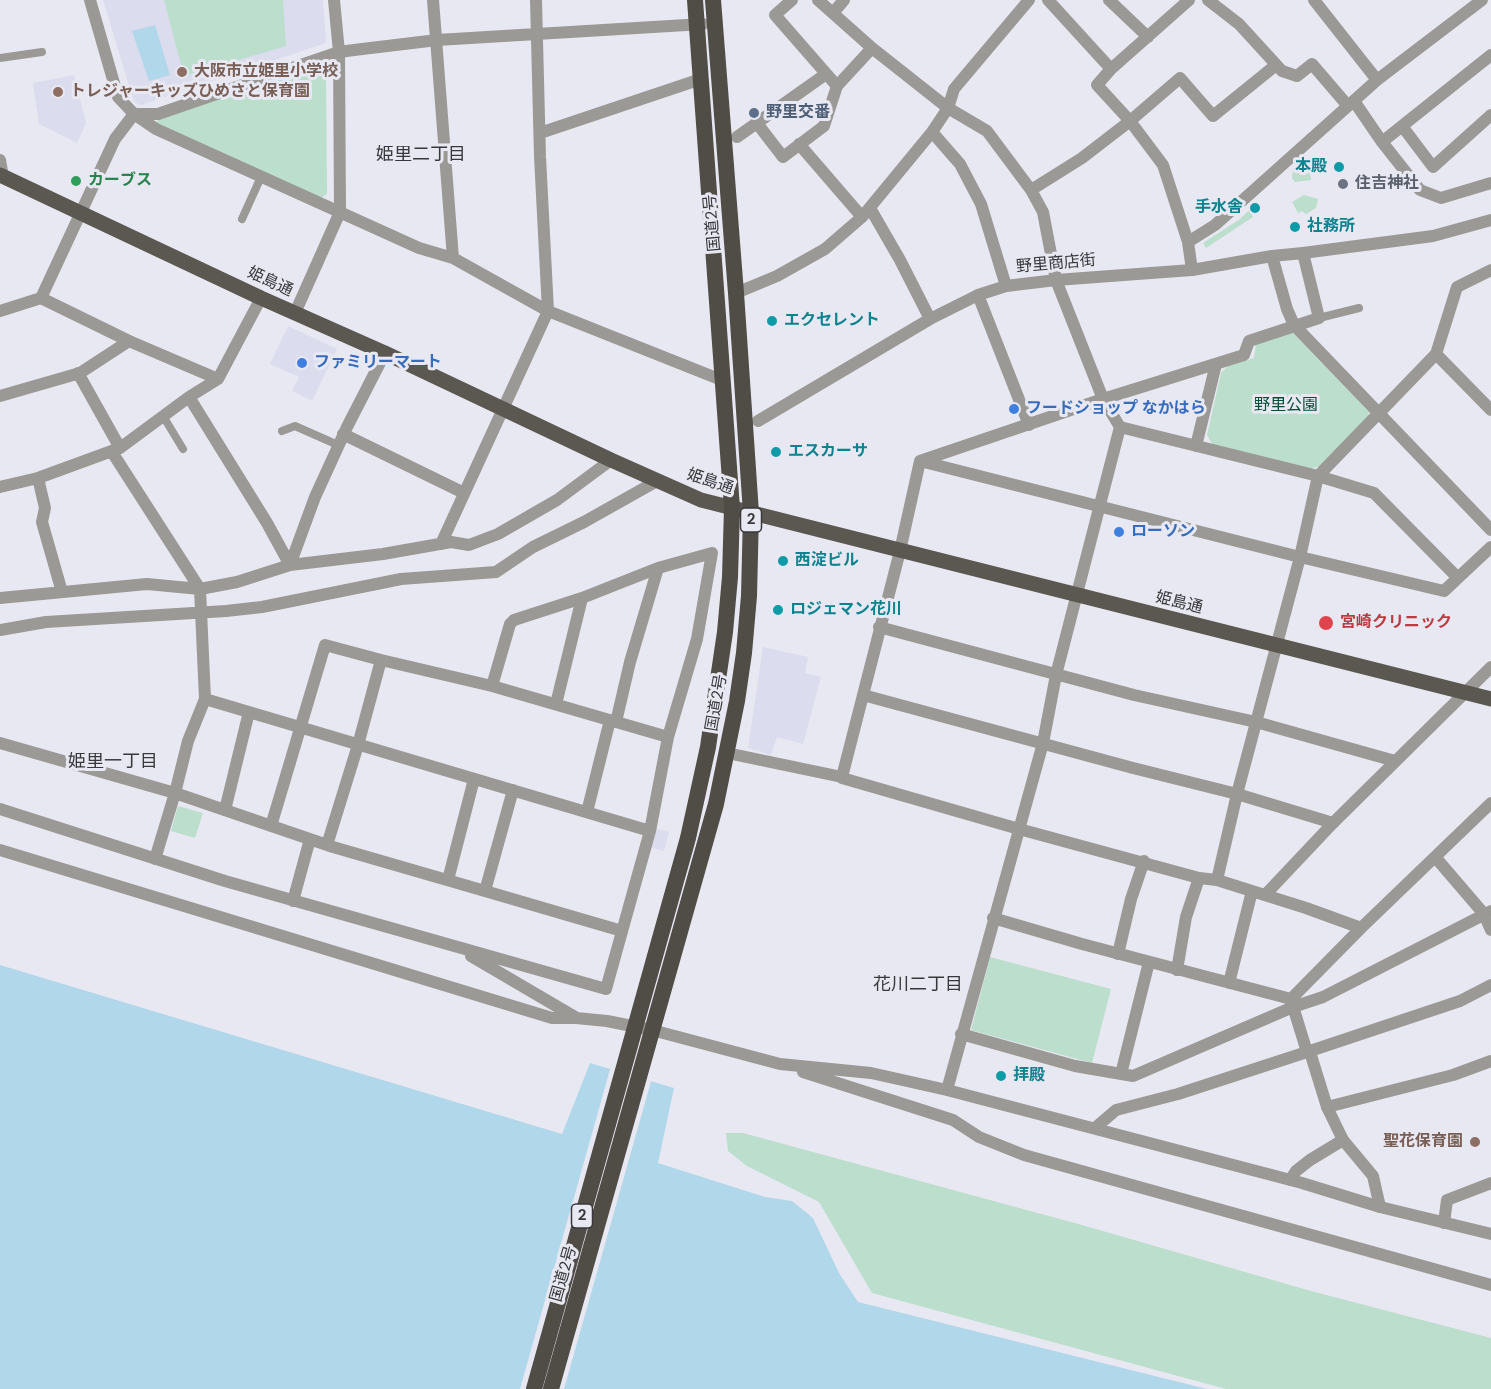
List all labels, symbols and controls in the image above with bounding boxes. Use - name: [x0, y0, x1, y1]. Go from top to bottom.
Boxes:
- place label: 大阪市立姫里小学校: [194, 62, 338, 82]
- marker: 大阪市立姫里小学校: [175, 65, 189, 79]
- place label: トレジャーキッズひめさと保育園: [70, 82, 310, 102]
- marker: トレジャーキッズひめさと保育園: [51, 85, 65, 99]
- place label: 野里交番: [766, 103, 830, 123]
- marker: 野里交番: [747, 106, 761, 120]
- district label: 姫里二丁目: [376, 144, 466, 166]
- place label: 本殿: [1295, 157, 1327, 177]
- marker: 本殿: [1332, 160, 1346, 174]
- place label: カーブス: [88, 171, 152, 191]
- marker: カーブス: [69, 174, 83, 188]
- place label: 住吉神社: [1355, 174, 1419, 194]
- marker: 住吉神社: [1336, 177, 1350, 191]
- street label: 国道2号: [701, 194, 725, 252]
- place label: 手水舎: [1195, 198, 1243, 218]
- marker: 手水舎: [1248, 201, 1262, 215]
- place label: 社務所: [1307, 217, 1355, 237]
- marker: 社務所: [1288, 220, 1302, 234]
- street label: 野里商店街: [1015, 251, 1097, 277]
- street label: 姫島通: [244, 263, 296, 301]
- place label: エクセレント: [784, 311, 880, 331]
- marker: エクセレント: [765, 314, 779, 328]
- place label: ファミリーマート: [314, 353, 442, 373]
- marker: ファミリーマート: [295, 356, 309, 370]
- park label: 野里公園: [1254, 396, 1318, 416]
- place label: フードショップ なかはら: [1026, 399, 1206, 419]
- marker: フードショップ なかはら: [1007, 402, 1021, 416]
- place label: エスカーサ: [788, 442, 868, 462]
- marker: エスカーサ: [769, 445, 783, 459]
- street label: 姫島通: [684, 465, 736, 499]
- road number: 2: [740, 508, 762, 532]
- place label: ローソン: [1131, 522, 1195, 542]
- marker: ローソン: [1112, 525, 1126, 539]
- place label: 西淀ビル: [795, 551, 859, 571]
- marker: 西淀ビル: [776, 554, 790, 568]
- street label: 姫島通: [1153, 588, 1205, 618]
- place label: ロジェマン花川: [790, 600, 902, 620]
- marker: ロジェマン花川: [771, 603, 785, 617]
- place label: 宮崎クリニック: [1340, 613, 1452, 633]
- marker: 宮崎クリニック: [1317, 614, 1335, 632]
- street label: 国道2号: [703, 673, 731, 733]
- district label: 姫里一丁目: [68, 751, 158, 773]
- district label: 花川二丁目: [873, 974, 963, 996]
- place label: 拝殿: [1013, 1066, 1045, 1086]
- marker: 拝殿: [994, 1069, 1008, 1083]
- place label: 聖花保育園: [1383, 1132, 1463, 1152]
- marker: 聖花保育園: [1468, 1135, 1482, 1149]
- road number: 2: [572, 1204, 592, 1228]
- street label: 国道2号: [547, 1244, 581, 1304]

